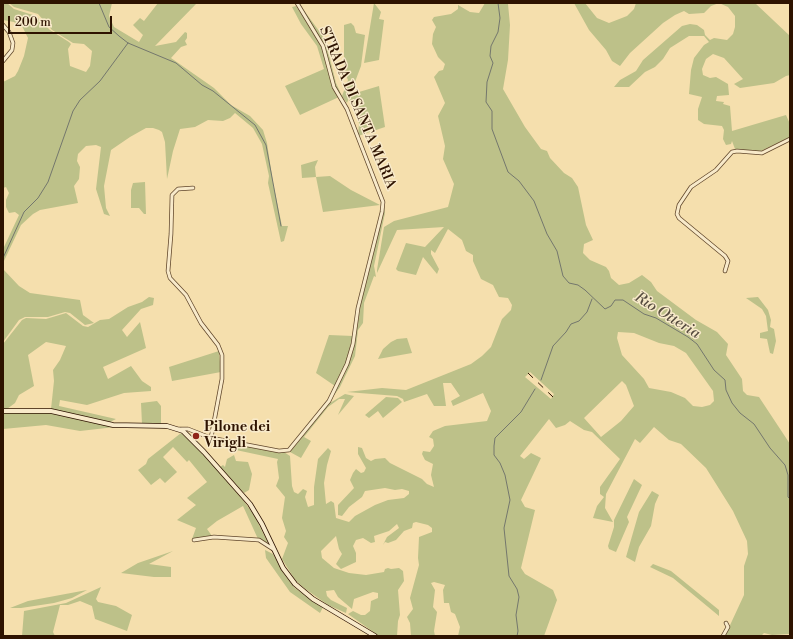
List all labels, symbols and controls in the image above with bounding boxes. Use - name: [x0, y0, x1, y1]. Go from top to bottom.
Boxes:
- scale bar: [10, 8, 114, 34]
- text: 200 m: [15, 15, 51, 30]
- street label: STRADA DI SANTA MARIA: [315, 24, 399, 192]
- water label: Rio Otteria: [631, 289, 703, 343]
- place label: Pilone dei Virigli: [204, 420, 270, 452]
- marker: Pilone dei Virigli: [191, 431, 201, 441]

